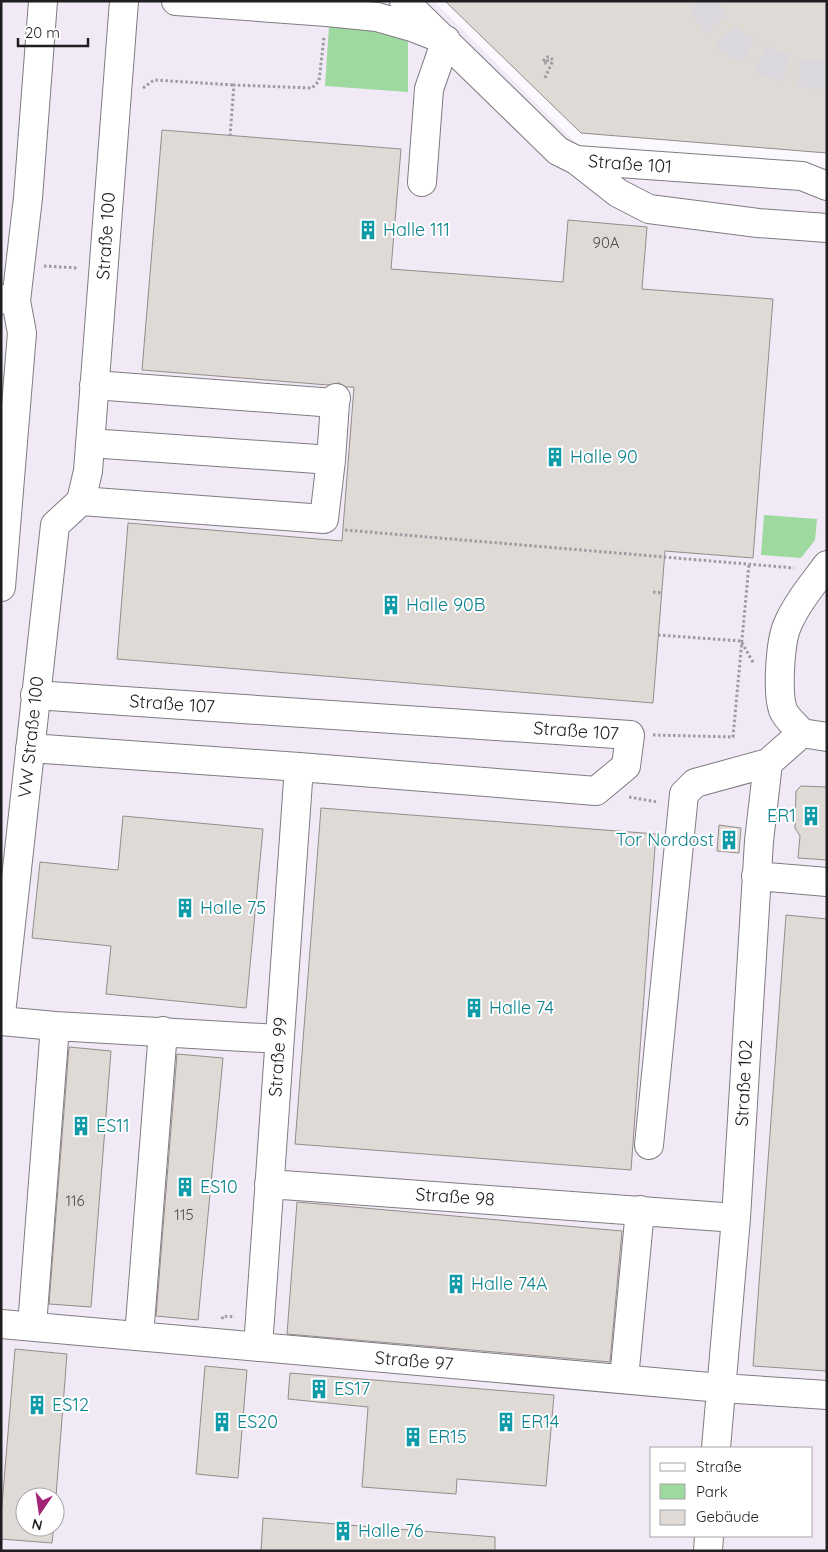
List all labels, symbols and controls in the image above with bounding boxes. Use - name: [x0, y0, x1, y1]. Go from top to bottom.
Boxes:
- scale bar: [18, 15, 88, 47]
- text: 20 m: [25, 23, 60, 42]
- street label: Straße 101: [587, 149, 673, 178]
- street label: Straße 100: [91, 191, 120, 281]
- place label: Halle 111: [383, 218, 450, 241]
- building icon: Halle 111: [357, 219, 379, 241]
- house number: 90A: [593, 233, 620, 252]
- place label: Halle 90: [570, 445, 638, 468]
- building icon: Halle 90: [544, 446, 566, 468]
- place label: Halle 90B: [406, 593, 486, 616]
- building icon: Halle 90B: [380, 594, 402, 616]
- street label: VW Straße 100: [13, 675, 48, 799]
- street label: Straße 107: [129, 689, 215, 718]
- street label: Straße 107: [533, 716, 619, 745]
- place label: ER1: [767, 804, 796, 827]
- building icon: ER1: [800, 805, 822, 827]
- place label: Tor Nordost: [616, 828, 714, 851]
- building icon: Tor Nordost: [718, 829, 740, 851]
- place label: Halle 75: [200, 896, 266, 919]
- building icon: Halle 75: [174, 897, 196, 919]
- place label: Halle 74: [489, 996, 554, 1019]
- building icon: Halle 74: [463, 997, 485, 1019]
- street label: Straße 99: [263, 1016, 292, 1098]
- street label: Straße 102: [730, 1039, 757, 1127]
- place label: ES11: [96, 1114, 130, 1137]
- building icon: ES11: [70, 1115, 92, 1137]
- place label: ES10: [200, 1175, 238, 1198]
- building icon: ES10: [174, 1176, 196, 1198]
- street label: Straße 98: [415, 1182, 496, 1211]
- house number: 116: [65, 1191, 85, 1210]
- house number: 115: [174, 1205, 194, 1224]
- place label: Halle 74A: [471, 1272, 548, 1295]
- building icon: Halle 74A: [445, 1273, 467, 1295]
- street label: Straße 97: [374, 1346, 454, 1375]
- place label: ES17: [334, 1377, 370, 1400]
- building icon: ES17: [308, 1378, 330, 1400]
- place label: ES12: [52, 1393, 89, 1416]
- building icon: ES12: [26, 1394, 48, 1416]
- place label: ES20: [237, 1410, 278, 1433]
- place label: ER14: [521, 1410, 559, 1433]
- building icon: ES20: [211, 1411, 233, 1433]
- building icon: ER14: [495, 1411, 517, 1433]
- place label: ER15: [428, 1425, 467, 1448]
- building icon: ER15: [402, 1426, 424, 1448]
- legend: [650, 1447, 813, 1537]
- text: Straße: [696, 1457, 742, 1476]
- text: Park: [696, 1482, 728, 1501]
- north arrow: [15, 1487, 65, 1537]
- text: Gebäude: [696, 1507, 759, 1526]
- text: N: [30, 1515, 44, 1535]
- place label: Halle 76: [358, 1519, 424, 1542]
- building icon: Halle 76: [332, 1520, 354, 1542]

